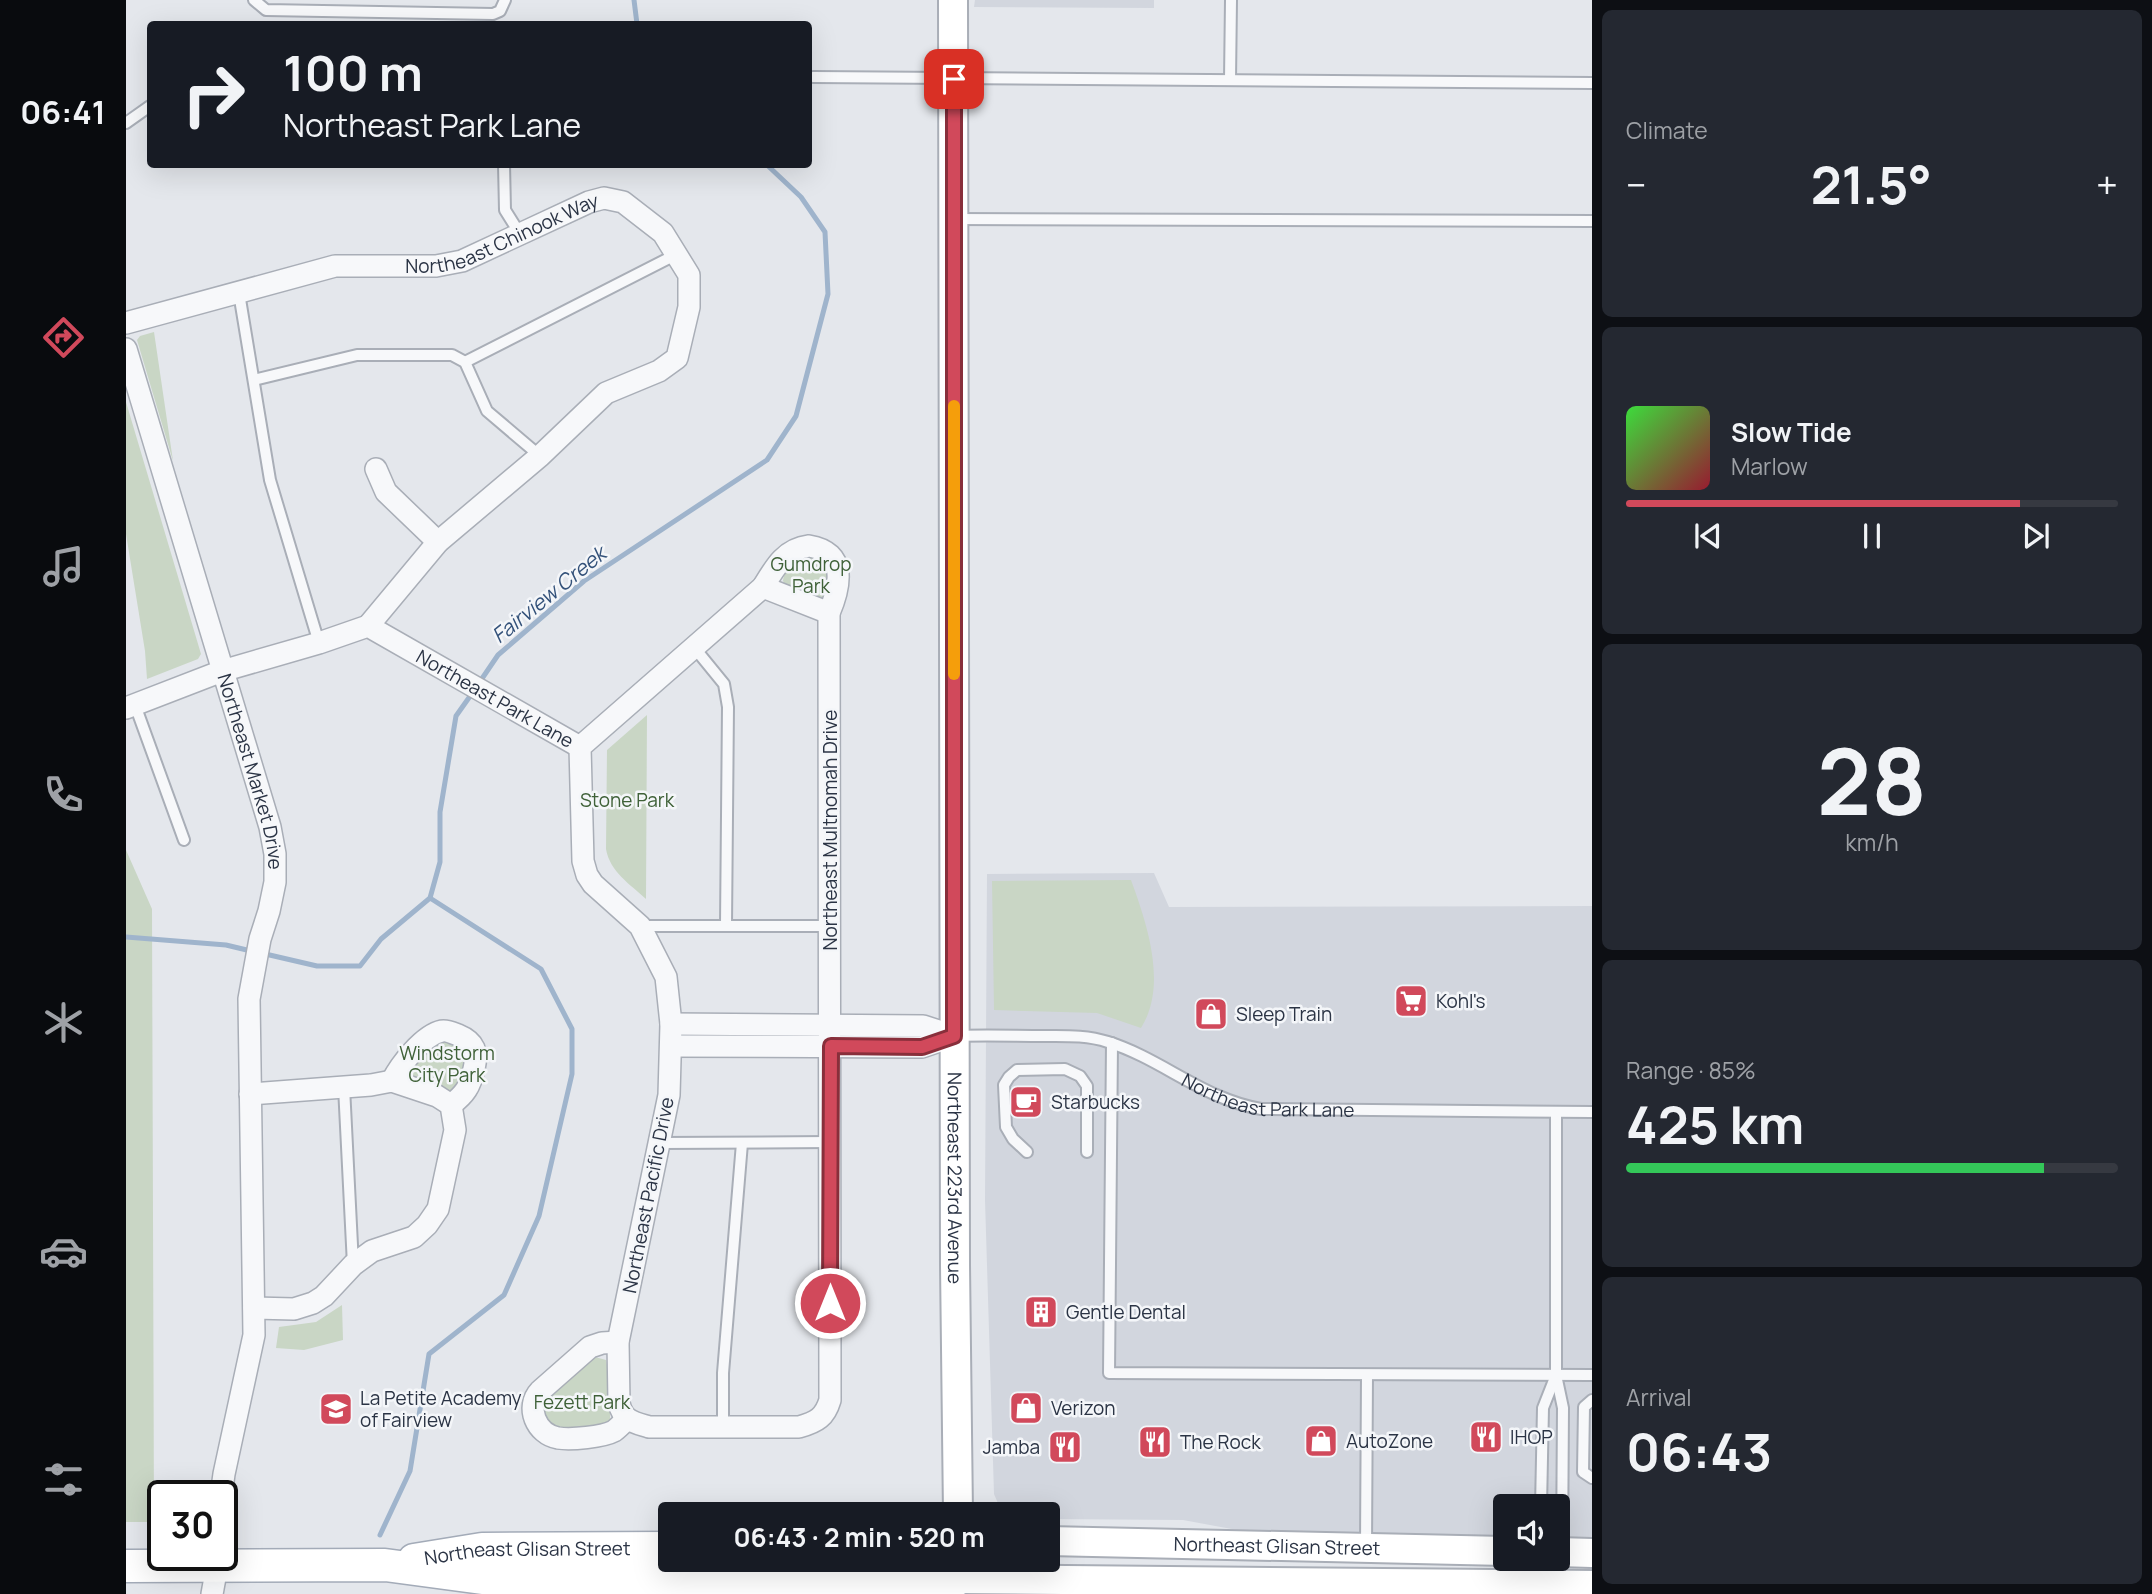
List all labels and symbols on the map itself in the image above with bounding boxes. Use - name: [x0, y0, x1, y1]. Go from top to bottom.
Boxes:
- pin: [924, 49, 984, 109]
- street label: Northeast Chinook Way: [405, 187, 601, 279]
- water label: Fairview Creek: [485, 538, 613, 649]
- park label: Gumdrop Park: [770, 551, 852, 599]
- street label: Northeast Park Lane: [412, 643, 578, 754]
- street label: Northeast Market Drive: [212, 671, 289, 870]
- street label: Northeast Multnomah Drive: [817, 710, 843, 950]
- park label: Stone Park: [580, 787, 675, 813]
- supermarket icon: Kohl's: [1392, 982, 1430, 1020]
- place label: Kohl's: [1436, 988, 1485, 1014]
- shop icon: Sleep Train: [1192, 995, 1230, 1033]
- place label: Sleep Train: [1236, 1001, 1332, 1027]
- park label: Windstorm City Park: [399, 1040, 495, 1088]
- street label: Northeast Park Lane: [1177, 1067, 1355, 1123]
- street label: Northeast 223rd Avenue: [942, 1072, 968, 1284]
- cafe icon: Starbucks: [1007, 1083, 1045, 1121]
- place label: Starbucks: [1051, 1089, 1140, 1115]
- street label: Northeast Pacific Drive: [616, 1095, 680, 1295]
- position arrow: [793, 1266, 867, 1340]
- building icon: Gentle Dental: [1022, 1293, 1060, 1331]
- place label: Gentle Dental: [1066, 1299, 1186, 1325]
- place label: La Petite Academy of Fairview: [360, 1385, 522, 1433]
- park label: Fezett Park: [534, 1389, 631, 1415]
- shop icon: Verizon: [1007, 1389, 1045, 1427]
- school or university icon: La Petite Academy of Fairview: [317, 1390, 355, 1428]
- place label: Verizon: [1051, 1395, 1116, 1421]
- restaurant icon: IHOP: [1467, 1418, 1505, 1456]
- shop icon: AutoZone: [1302, 1422, 1340, 1460]
- restaurant icon: The Rock: [1136, 1423, 1174, 1461]
- place label: IHOP: [1510, 1424, 1553, 1450]
- restaurant icon: Jamba: [1046, 1428, 1084, 1466]
- place label: AutoZone: [1346, 1428, 1433, 1454]
- place label: The Rock: [1180, 1429, 1261, 1455]
- place label: Jamba: [983, 1434, 1040, 1460]
- speed limit sign: 30: [147, 1480, 238, 1571]
- street label: Northeast Glisan Street: [1173, 1531, 1381, 1561]
- street label: Northeast Glisan Street: [422, 1535, 631, 1571]

